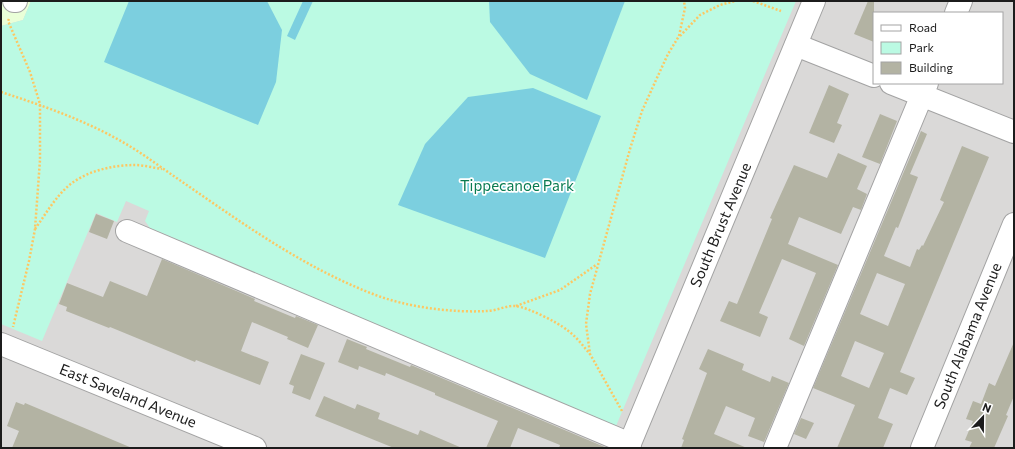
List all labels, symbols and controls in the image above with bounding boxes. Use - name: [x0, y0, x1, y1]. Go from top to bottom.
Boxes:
- legend: [873, 12, 1003, 84]
- text: Road: [909, 20, 937, 34]
- text: Park: [909, 40, 935, 54]
- text: Building: [909, 60, 953, 74]
- street label: South Brust Avenue: [686, 160, 755, 290]
- park label: Tippecanoe Park: [460, 176, 574, 194]
- street label: South Alabama Avenue: [929, 260, 1005, 411]
- street label: East Saveland Avenue: [57, 359, 200, 431]
- north arrow: [963, 397, 1003, 437]
- text: N: [981, 400, 993, 415]

